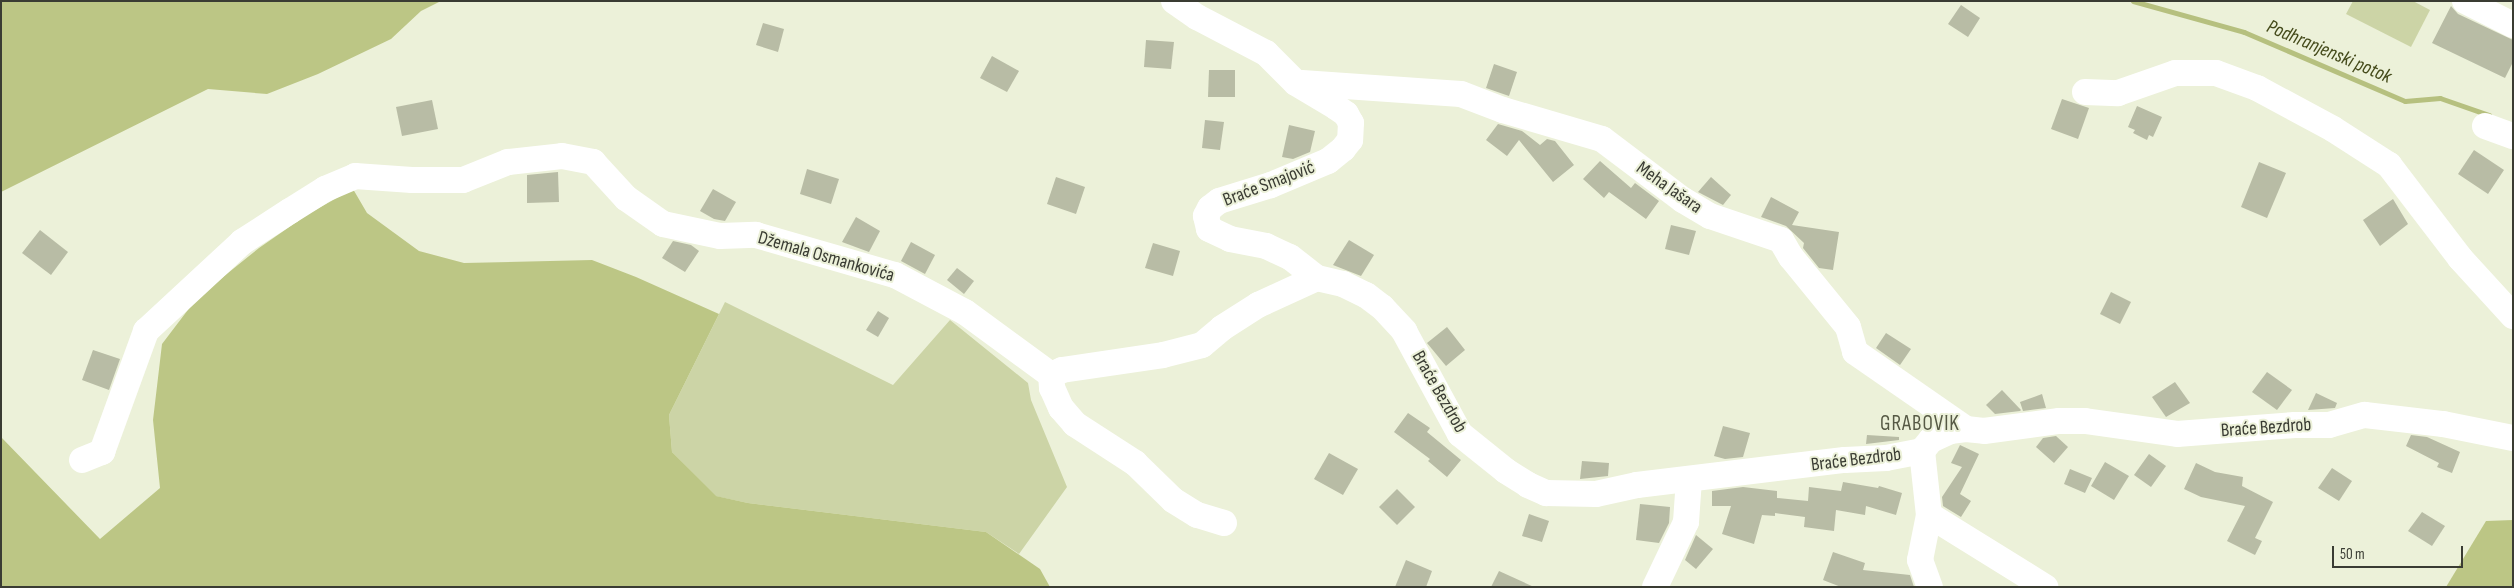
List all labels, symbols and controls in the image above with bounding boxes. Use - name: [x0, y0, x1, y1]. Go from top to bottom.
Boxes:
- water label: Podhranjenski potok: [2263, 15, 2395, 89]
- street label: Braće Smajović: [1220, 156, 1318, 212]
- street label: Meha Jašara: [1632, 157, 1706, 219]
- street label: Džemala Osmankovića: [755, 227, 897, 287]
- street label: Braće Bezdrob: [1406, 347, 1472, 437]
- district label: GRABOVIK: [1879, 411, 1961, 437]
- street label: Braće Bezdrob: [2220, 413, 2312, 443]
- street label: Braće Bezdrob: [1810, 443, 1902, 477]
- scale bar: [2334, 536, 2465, 568]
- text: 50 m: [2340, 545, 2365, 564]

